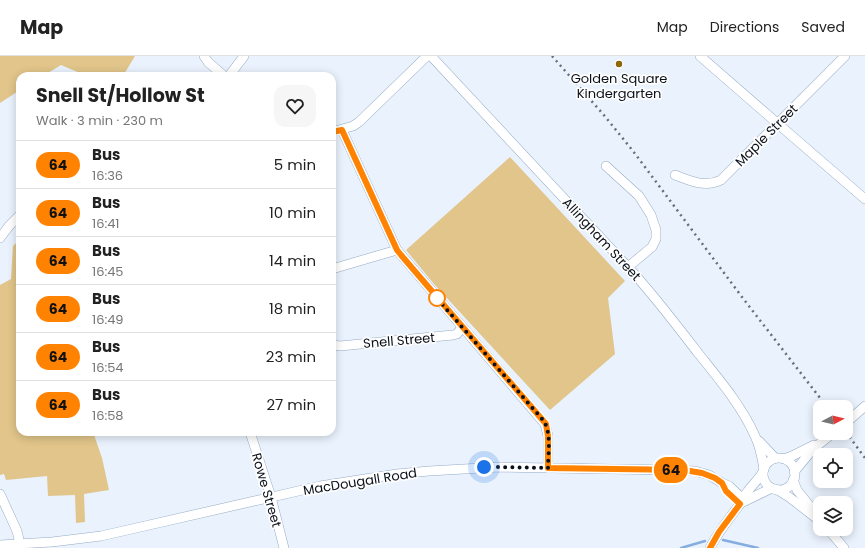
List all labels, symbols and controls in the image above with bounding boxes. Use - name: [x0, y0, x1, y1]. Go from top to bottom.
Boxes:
- text: Map: [20, 14, 63, 41]
- text: Map: [657, 17, 688, 37]
- text: Directions: [710, 17, 779, 37]
- text: Saved: [801, 17, 845, 37]
- marker: Golden Square Kindergarten: [614, 59, 624, 69]
- place label: Golden Square Kindergarten: [571, 69, 667, 103]
- text: Snell St/Hollow St: [36, 82, 205, 109]
- button: heart: [274, 85, 316, 127]
- street label: Maple Street: [731, 100, 802, 171]
- text: Walk · 3 min · 230 m: [36, 111, 163, 130]
- text: Bus: [92, 144, 120, 165]
- text: 5 min: [274, 154, 316, 175]
- text: 64: [49, 155, 67, 175]
- text: 16:36: [92, 166, 123, 185]
- text: Bus: [92, 192, 120, 213]
- street label: Allingham Street: [558, 194, 645, 285]
- text: 10 min: [269, 202, 316, 223]
- text: 64: [49, 203, 67, 223]
- text: 16:41: [92, 214, 120, 233]
- text: Bus: [92, 240, 120, 261]
- text: 14 min: [269, 250, 316, 271]
- text: 64: [49, 251, 67, 271]
- text: 16:45: [92, 262, 124, 281]
- text: Bus: [92, 288, 120, 309]
- unlabelled marker: [428, 289, 446, 307]
- text: 18 min: [269, 298, 316, 319]
- text: 64: [49, 299, 67, 319]
- text: 16:49: [92, 310, 124, 329]
- street label: Snell Street: [362, 328, 436, 353]
- text: Bus: [92, 336, 120, 357]
- text: 23 min: [266, 346, 316, 367]
- text: 64: [49, 347, 67, 367]
- text: 16:54: [92, 358, 124, 377]
- text: Bus: [92, 384, 120, 405]
- text: 27 min: [266, 394, 316, 415]
- text: 64: [49, 395, 67, 415]
- north arrow: [813, 400, 853, 440]
- map controls: [813, 400, 853, 536]
- text: 16:58: [92, 406, 124, 425]
- button: locate: [813, 448, 853, 488]
- street label: Rowe Street: [247, 451, 286, 530]
- your location: [474, 457, 494, 477]
- line badge: 64: [653, 457, 689, 483]
- text: 64: [662, 460, 680, 480]
- street label: MacDougall Road: [302, 463, 418, 500]
- button: layers: [813, 496, 853, 536]

